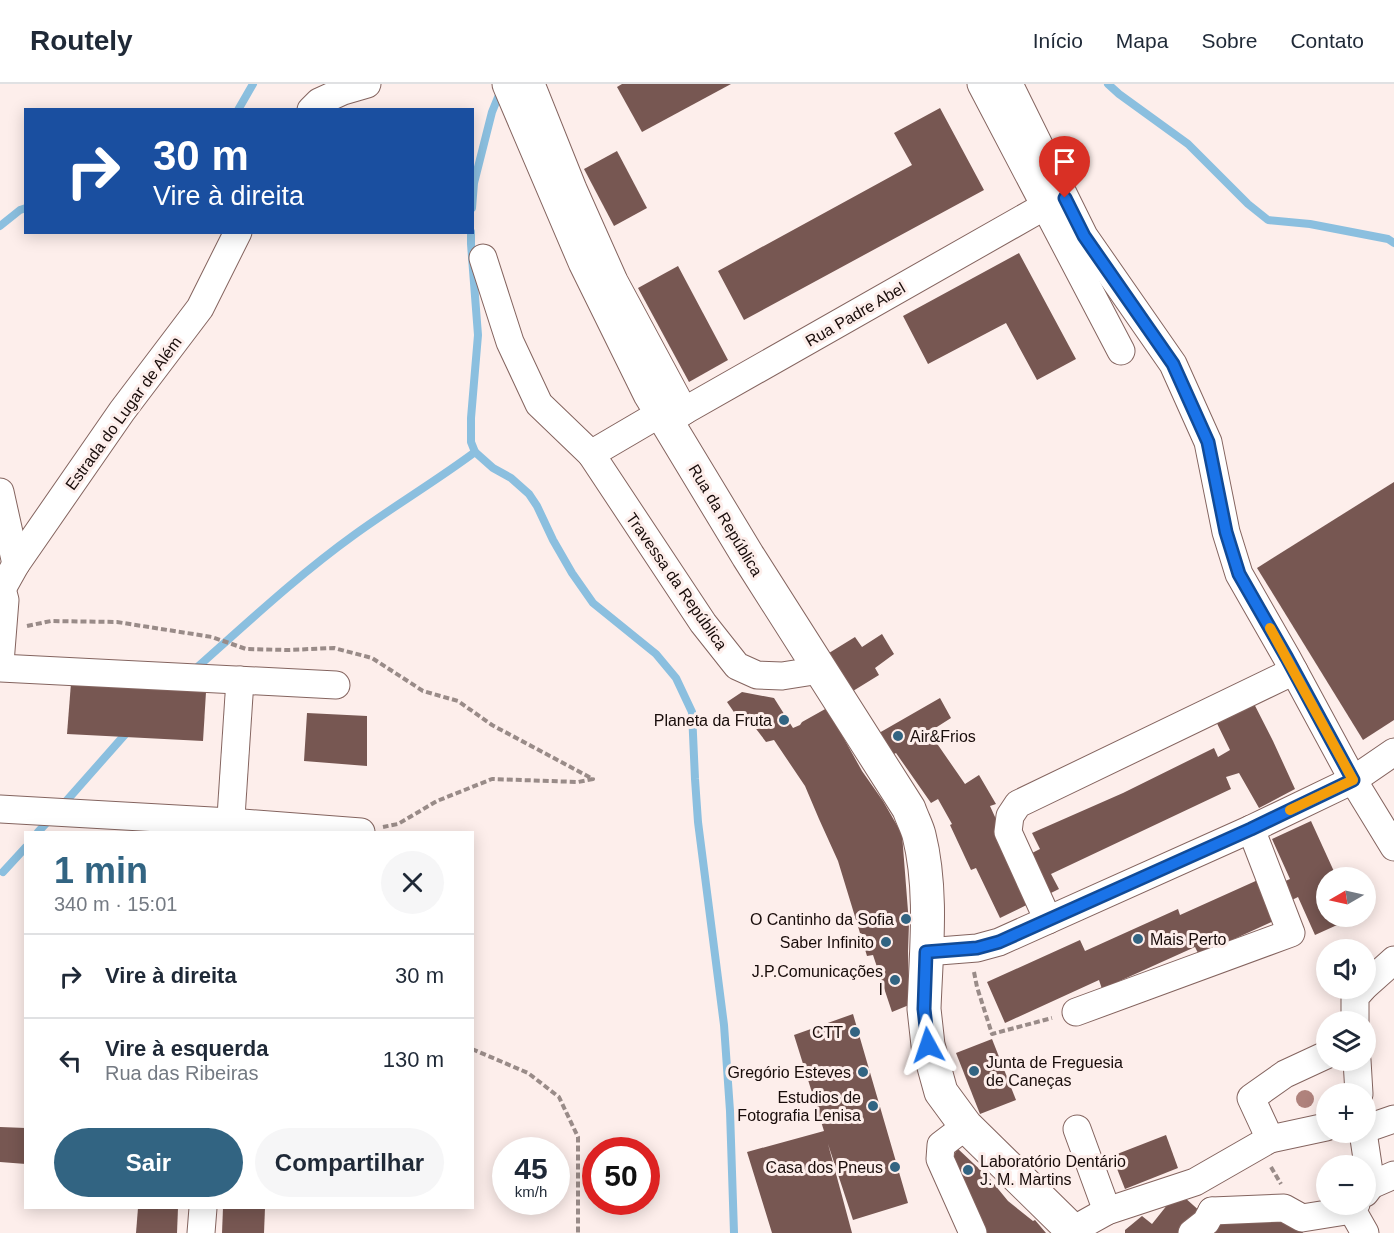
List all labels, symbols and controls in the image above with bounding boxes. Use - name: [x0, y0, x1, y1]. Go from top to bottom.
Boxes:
- text: Routely: [30, 25, 133, 56]
- text: Início: [1033, 29, 1083, 52]
- text: Mapa: [1116, 29, 1168, 52]
- text: Sobre: [1201, 29, 1257, 52]
- text: Contato: [1290, 29, 1364, 52]
- icon: right: [54, 132, 132, 210]
- text: 30 m: [153, 132, 249, 179]
- pin: [1039, 136, 1090, 198]
- icon: arrive: [1048, 145, 1081, 178]
- text: Vire à direita: [153, 181, 304, 211]
- street label: Rua Padre Abel: [802, 279, 908, 350]
- street label: Estrada do Lugar de Além: [62, 333, 185, 493]
- street label: Rua da República: [686, 461, 766, 579]
- street label: Travessa da República: [623, 510, 730, 653]
- place label: Planeta da Fruta: [654, 712, 772, 729]
- marker: Planeta da Fruta: [777, 713, 791, 727]
- place label: Air&Frios: [910, 728, 976, 745]
- marker: Air&Frios: [891, 729, 905, 743]
- text: 1 min: [54, 850, 148, 891]
- button: close: [381, 851, 444, 914]
- north arrow: [1316, 867, 1376, 927]
- map controls: [1316, 867, 1376, 1215]
- text: 340 m · 15:01: [54, 893, 177, 915]
- place label: O Cantinho da Sofia: [750, 911, 894, 928]
- marker: O Cantinho da Sofia: [899, 912, 913, 926]
- place label: Mais Perto: [1150, 931, 1227, 948]
- marker: Mais Perto: [1131, 932, 1145, 946]
- place label: Saber Infinito: [780, 934, 874, 951]
- marker: Saber Infinito: [879, 935, 893, 949]
- button: sound: [1316, 939, 1376, 999]
- icon: right: [54, 960, 87, 993]
- text: Vire à direita: [105, 963, 237, 988]
- text: 30 m: [395, 963, 444, 988]
- place label: J.P.Comunicações I: [752, 963, 883, 998]
- marker: J.P.Comunicações I: [888, 973, 902, 987]
- button: layers: [1316, 1011, 1376, 1071]
- position arrow: [896, 1013, 960, 1077]
- place label: CTT: [812, 1024, 843, 1041]
- marker: CTT: [848, 1025, 862, 1039]
- text: Vire à esquerda: [105, 1036, 268, 1061]
- icon: left: [54, 1044, 87, 1077]
- text: 130 m: [383, 1047, 444, 1072]
- place label: Junta de Freguesia de Caneças: [986, 1054, 1123, 1089]
- text: Rua das Ribeiras: [105, 1062, 258, 1084]
- place label: Gregório Esteves: [727, 1064, 851, 1081]
- marker: Junta de Freguesia de Caneças: [967, 1064, 981, 1078]
- marker: Gregório Esteves: [856, 1065, 870, 1079]
- button: +: [1316, 1083, 1376, 1143]
- place label: Estudios de Fotografia Lenisa: [737, 1089, 861, 1124]
- marker: Estudios de Fotografia Lenisa: [866, 1099, 880, 1113]
- button: Sair: [54, 1128, 243, 1197]
- button: Compartilhar: [255, 1128, 444, 1197]
- speed limit sign: 50: [582, 1137, 660, 1215]
- text: 45: [514, 1152, 548, 1185]
- place label: Laboratório Dentário J. M. Martins: [980, 1153, 1126, 1188]
- button: −: [1316, 1155, 1376, 1215]
- place label: Casa dos Pneus: [766, 1159, 883, 1176]
- marker: Casa dos Pneus: [888, 1160, 902, 1174]
- marker: Laboratório Dentário J. M. Martins: [961, 1163, 975, 1177]
- text: km/h: [515, 1183, 547, 1200]

